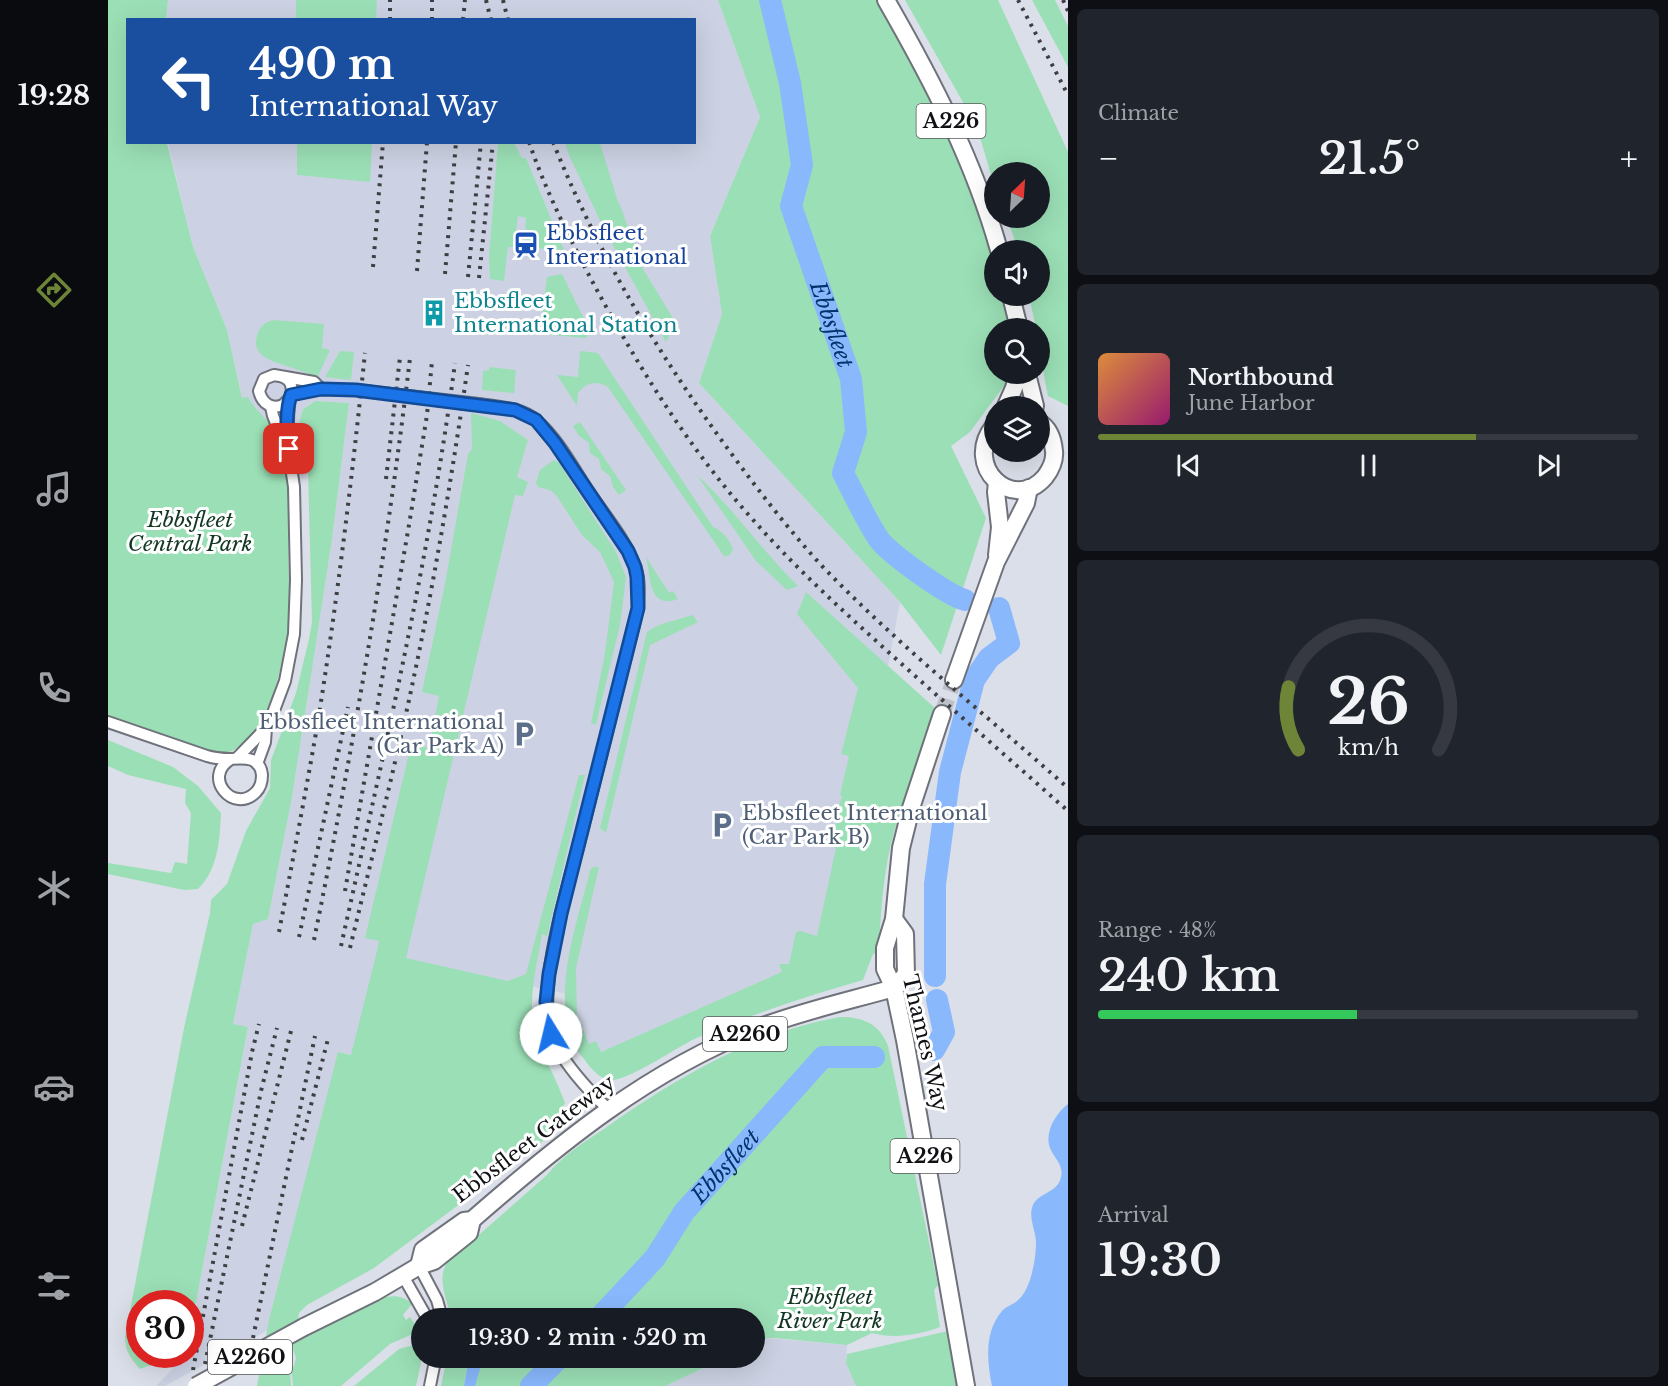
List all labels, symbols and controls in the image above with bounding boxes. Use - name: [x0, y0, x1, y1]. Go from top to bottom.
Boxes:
- text: 490 m: [249, 38, 395, 90]
- icon: left: [150, 42, 228, 120]
- text: 19:28: [18, 79, 90, 112]
- text: International Way: [249, 90, 498, 123]
- text: Climate: [1098, 101, 1179, 125]
- road number: A226: [916, 104, 986, 138]
- text: 21.5°: [1318, 130, 1420, 186]
- text: −: [1098, 138, 1119, 179]
- text: +: [1620, 138, 1638, 179]
- north arrow: [984, 162, 1050, 228]
- map controls: [984, 162, 1050, 462]
- place label: Ebbsfleet International: [546, 220, 687, 270]
- station icon: Ebbsfleet International: [511, 230, 541, 260]
- button: sound: [984, 240, 1050, 306]
- icon: directions: [33, 269, 75, 311]
- water label: Ebbsfleet: [804, 277, 860, 371]
- place label: Ebbsfleet International Station: [454, 288, 677, 338]
- building icon: Ebbsfleet International Station: [419, 298, 449, 328]
- button: search: [984, 318, 1050, 384]
- text: Northbound: [1188, 364, 1334, 391]
- text: June Harbor: [1188, 391, 1315, 415]
- button: layers: [984, 396, 1050, 462]
- pin: [263, 423, 314, 474]
- icon: arrive: [272, 432, 305, 465]
- icon: previous: [1172, 449, 1205, 482]
- icon: pause: [1352, 449, 1385, 482]
- icon: next: [1532, 449, 1565, 482]
- icon: music: [33, 468, 75, 510]
- park label: Ebbsfleet Central Park: [128, 507, 252, 557]
- text: 26: [1327, 663, 1409, 741]
- icon: phone: [33, 667, 75, 709]
- place label: Ebbsfleet International (Car Park A): [258, 709, 504, 759]
- parking icon: Ebbsfleet International (Car Park A): [509, 719, 539, 749]
- text: km/h: [1338, 734, 1399, 761]
- place label: Ebbsfleet International (Car Park B): [742, 800, 988, 850]
- parking icon: Ebbsfleet International (Car Park B): [707, 810, 737, 840]
- icon: climate: [33, 867, 75, 909]
- text: Range · 48%: [1098, 918, 1216, 942]
- text: 240 km: [1098, 947, 1280, 1003]
- street label: Thames Way: [897, 972, 954, 1115]
- position arrow: [519, 1002, 583, 1066]
- road number: A2260: [703, 1017, 787, 1051]
- icon: car: [33, 1066, 75, 1108]
- street label: Ebbsfleet Gateway: [448, 1069, 621, 1208]
- water label: Ebbsfleet: [684, 1124, 765, 1209]
- road number: A226: [890, 1139, 960, 1173]
- text: Arrival: [1098, 1203, 1169, 1227]
- text: 19:30: [1098, 1232, 1222, 1288]
- icon: filters: [33, 1265, 75, 1307]
- park label: Ebbsfleet River Park: [776, 1284, 883, 1334]
- speed limit sign: 30: [126, 1290, 204, 1368]
- text: 19:30 · 2 min · 520 m: [469, 1324, 707, 1351]
- road number: A2260: [208, 1340, 292, 1374]

